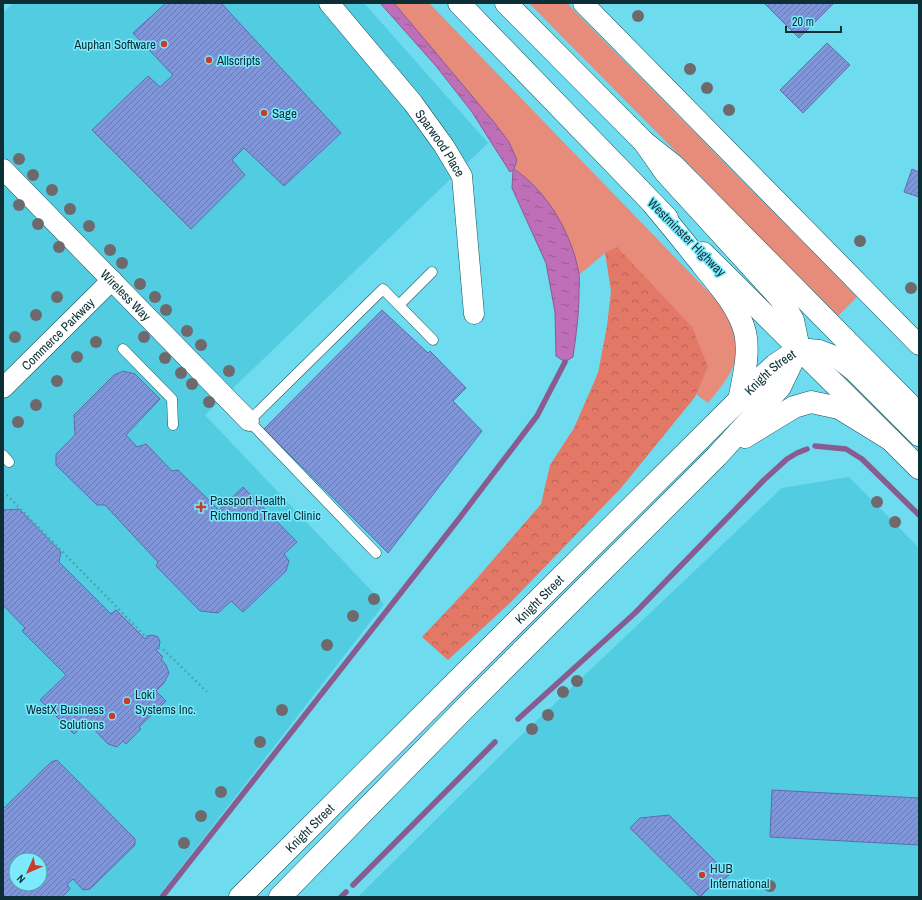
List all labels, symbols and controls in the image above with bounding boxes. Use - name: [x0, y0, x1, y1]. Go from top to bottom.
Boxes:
- scale bar: [786, 8, 841, 34]
- text: 20 m: [792, 14, 814, 30]
- place label: Auphan Software: [73, 36, 156, 53]
- marker: Auphan Software: [159, 39, 169, 49]
- place label: Allscripts: [216, 52, 260, 69]
- marker: Allscripts: [204, 55, 214, 65]
- place label: Sage: [272, 105, 297, 122]
- street label: Sparwood Place: [411, 106, 469, 180]
- marker: Sage: [259, 108, 269, 118]
- street label: Westminster Highway: [644, 195, 730, 281]
- street label: Wireless Way: [97, 266, 155, 325]
- street label: Commerce Parkway: [18, 294, 99, 374]
- street label: Knight Street: [741, 346, 799, 399]
- place label: Passport Health Richmond Travel Clinic: [210, 492, 321, 524]
- marker: Passport Health Richmond Travel Clinic: [195, 501, 207, 513]
- street label: Knight Street: [511, 571, 567, 628]
- place label: Loki Systems Inc.: [135, 686, 196, 718]
- marker: Loki Systems Inc.: [122, 696, 132, 706]
- place label: WestX Business Solutions: [26, 701, 104, 733]
- marker: WestX Business Solutions: [107, 711, 117, 721]
- street label: Knight Street: [282, 800, 338, 856]
- north arrow: [8, 852, 48, 892]
- place label: HUB International: [710, 860, 769, 892]
- marker: HUB International: [697, 870, 707, 880]
- text: N: [14, 872, 28, 886]

